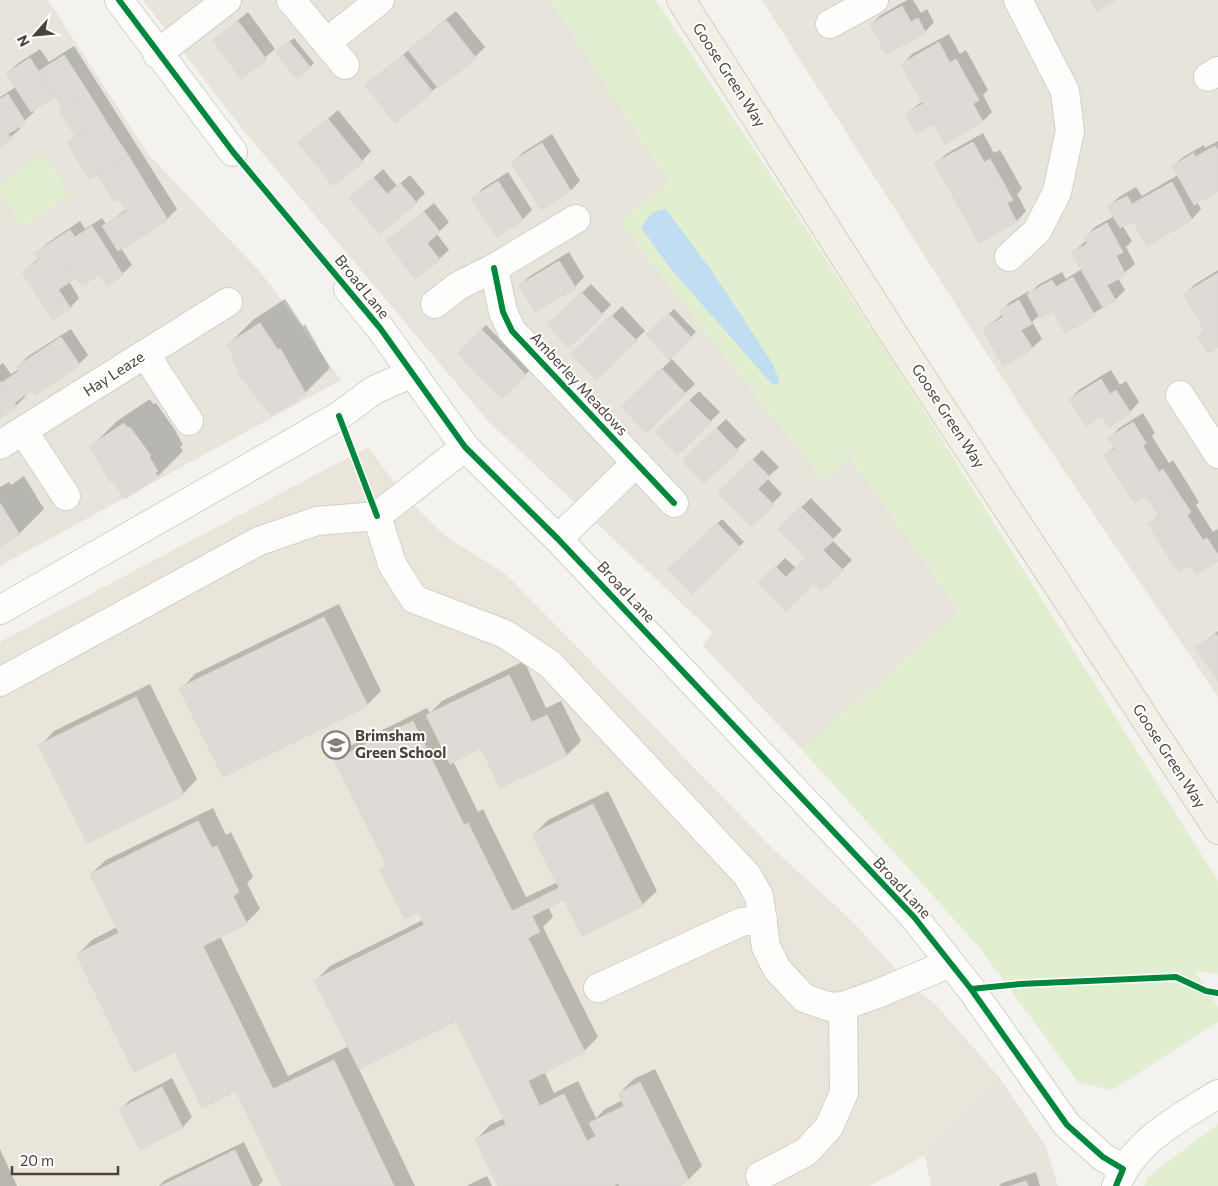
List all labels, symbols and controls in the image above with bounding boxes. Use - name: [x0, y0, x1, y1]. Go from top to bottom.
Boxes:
- north arrow: [10, 10, 60, 60]
- street label: Goose Green Way: [690, 19, 770, 130]
- text: N: [13, 33, 33, 50]
- street label: Broad Lane: [332, 251, 394, 322]
- street label: Amberley Meadows: [527, 328, 632, 439]
- street label: Hay Leaze: [80, 347, 147, 400]
- street label: Goose Green Way: [909, 360, 989, 471]
- street label: Broad Lane: [594, 557, 660, 626]
- street label: Goose Green Way: [1130, 700, 1210, 811]
- place label: Brimsham Green School: [355, 726, 446, 761]
- school or university icon: Brimsham Green School: [321, 730, 351, 760]
- street label: Broad Lane: [870, 853, 936, 922]
- scale bar: [12, 1144, 119, 1176]
- text: 20 m: [20, 1151, 54, 1169]

